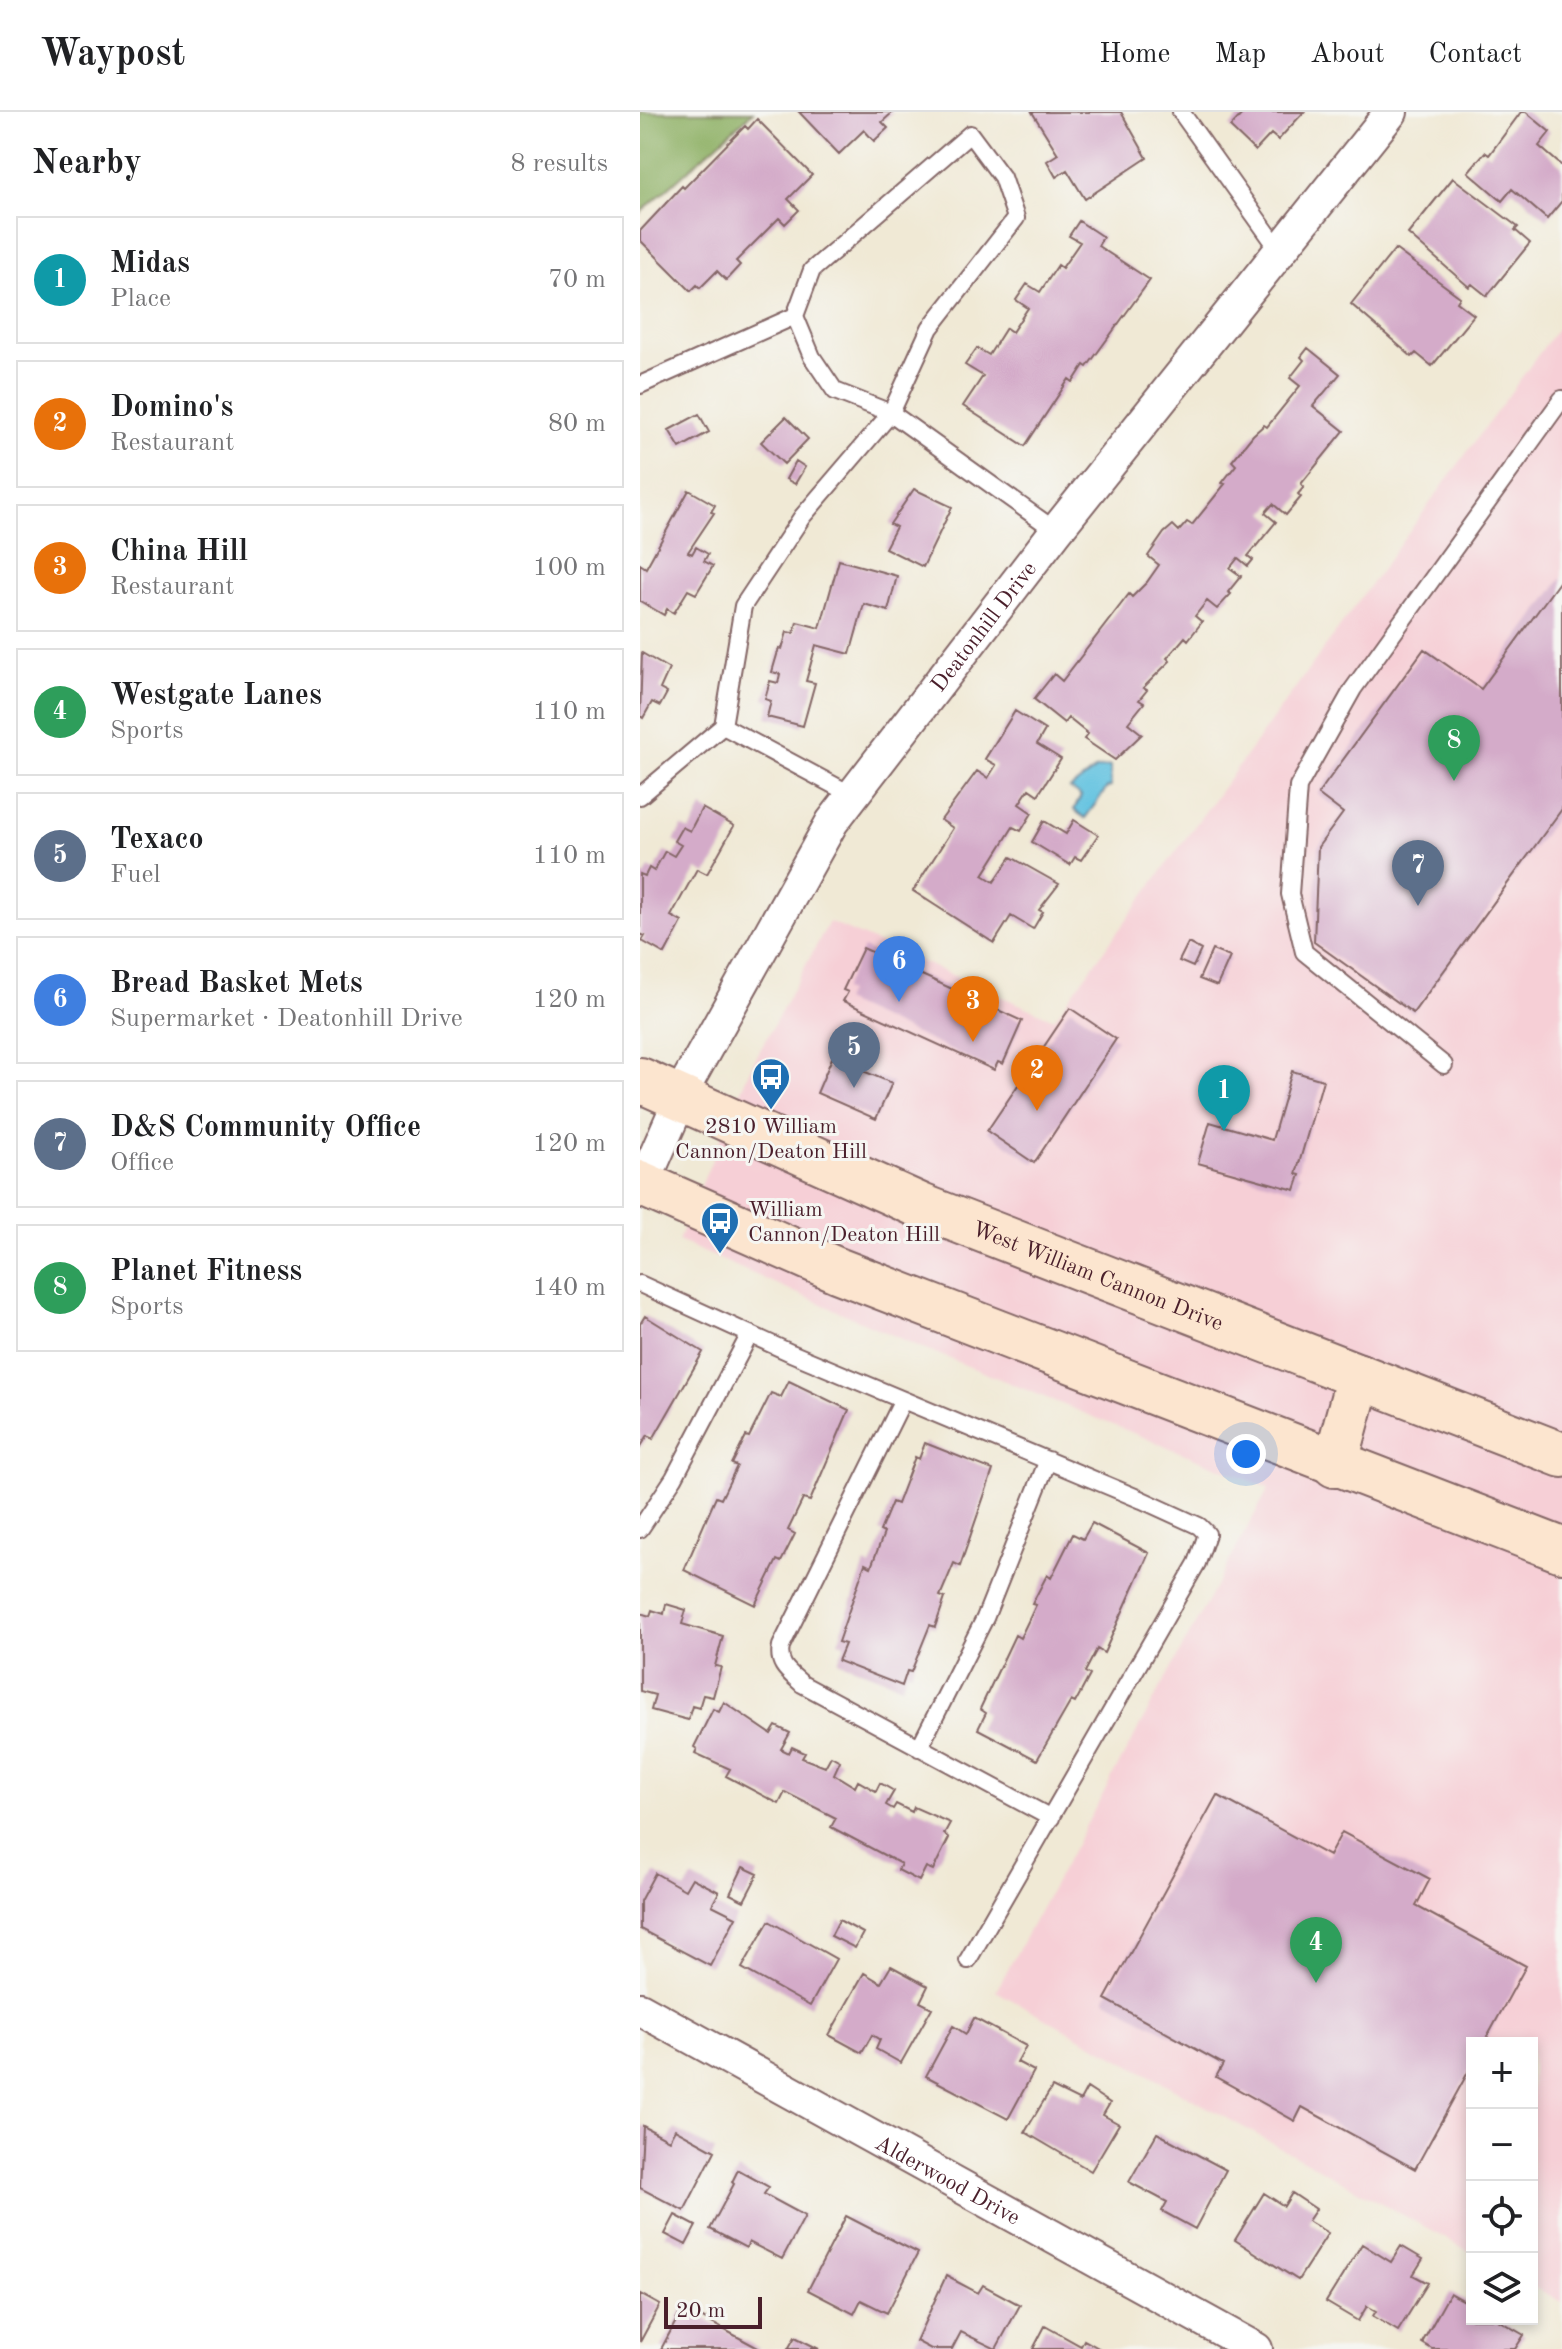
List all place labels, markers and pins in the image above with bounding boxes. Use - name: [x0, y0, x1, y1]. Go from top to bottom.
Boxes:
- pin: 8: [1428, 715, 1480, 781]
- pin: 7: [1392, 840, 1444, 906]
- pin: 6: [873, 936, 925, 1002]
- pin: 3: [947, 976, 999, 1042]
- pin: 5: [828, 1022, 880, 1088]
- pin: 2: [1011, 1045, 1063, 1111]
- bus stop icon: 2810 William Cannon/Deaton Hill: [750, 1056, 792, 1111]
- pin: 1: [1198, 1065, 1250, 1131]
- place label: 2810 William Cannon/Deaton Hill: [675, 1116, 867, 1163]
- place label: William Cannon/Deaton Hill: [748, 1199, 940, 1246]
- bus stop icon: William Cannon/Deaton Hill: [699, 1200, 741, 1255]
- pin: 4: [1290, 1917, 1342, 1983]

